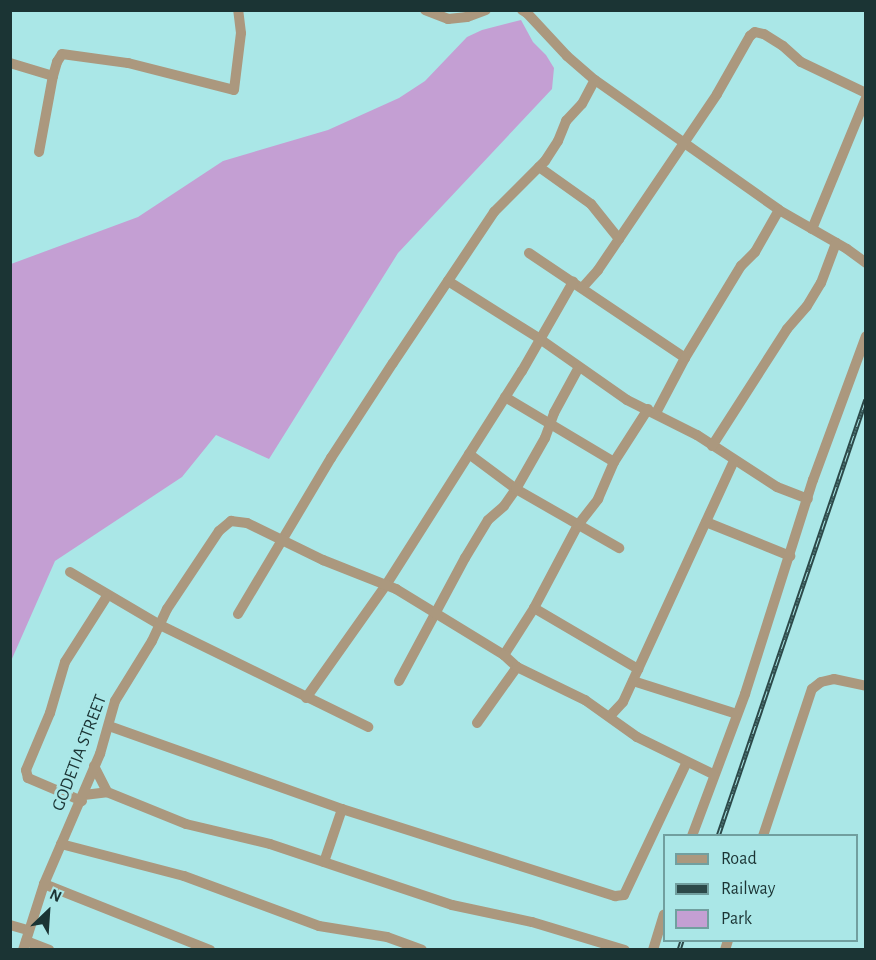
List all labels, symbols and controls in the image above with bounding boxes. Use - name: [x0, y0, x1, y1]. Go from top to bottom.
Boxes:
- street label: GODETIA STREET: [48, 692, 112, 814]
- legend: [663, 834, 858, 942]
- text: Road: [721, 850, 757, 868]
- text: Railway: [721, 880, 775, 898]
- north arrow: [18, 882, 78, 942]
- text: N: [47, 886, 64, 905]
- text: Park: [721, 910, 752, 928]

